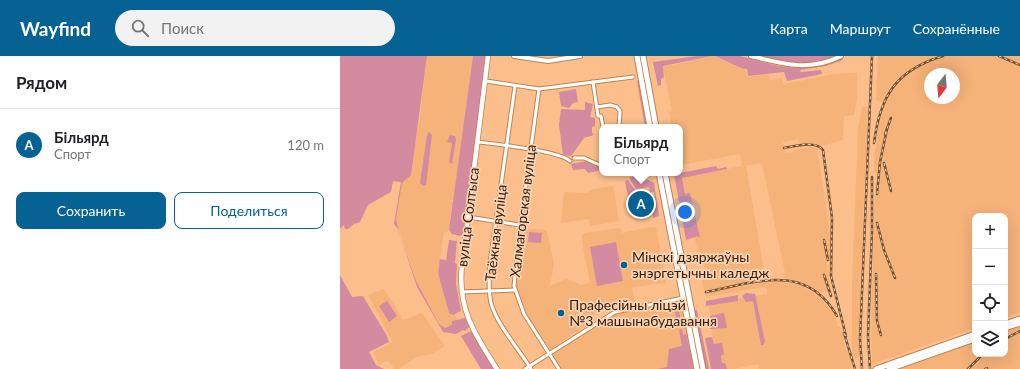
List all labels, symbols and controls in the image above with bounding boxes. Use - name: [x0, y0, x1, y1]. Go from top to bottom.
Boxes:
- search box: [115, 10, 395, 46]
- text: Wayfind: [20, 17, 91, 40]
- icon: search: [129, 17, 151, 39]
- text: Поиск: [161, 19, 204, 37]
- text: Карта: [770, 20, 808, 37]
- text: Маршрут: [830, 20, 891, 37]
- text: Сохранённые: [913, 20, 1000, 37]
- north arrow: [924, 68, 960, 104]
- text: Рядом: [16, 72, 67, 93]
- popup: [599, 124, 683, 176]
- text: Більярд: [54, 128, 109, 146]
- text: Більярд: [614, 133, 668, 151]
- text: A: [24, 137, 34, 153]
- text: 120 m: [287, 137, 324, 153]
- street label: Халмагорская вуліца: [506, 143, 539, 278]
- text: Спорт: [54, 146, 91, 162]
- text: Спорт: [614, 151, 651, 167]
- street label: вуліца Солтыса: [453, 166, 482, 268]
- street label: Таёжная вуліца: [481, 183, 510, 282]
- pin: A: [628, 189, 654, 219]
- button: Сохранить: [16, 192, 166, 229]
- button: Поделиться: [174, 192, 324, 229]
- your location: [675, 202, 695, 222]
- map controls: [972, 213, 1008, 357]
- button: +: [972, 213, 1008, 249]
- place label: Мінскі дзяржаўны энэргетычны каледж: [632, 248, 769, 281]
- button: −: [972, 249, 1008, 285]
- marker: Мінскі дзяржаўны энэргетычны каледж: [619, 260, 629, 270]
- button: locate: [972, 285, 1008, 321]
- place label: Прафесійны ліцэй №3 машынабудавання: [569, 296, 717, 329]
- marker: Прафесійны ліцэй №3 машынабудавання: [556, 308, 566, 318]
- button: layers: [972, 321, 1008, 357]

